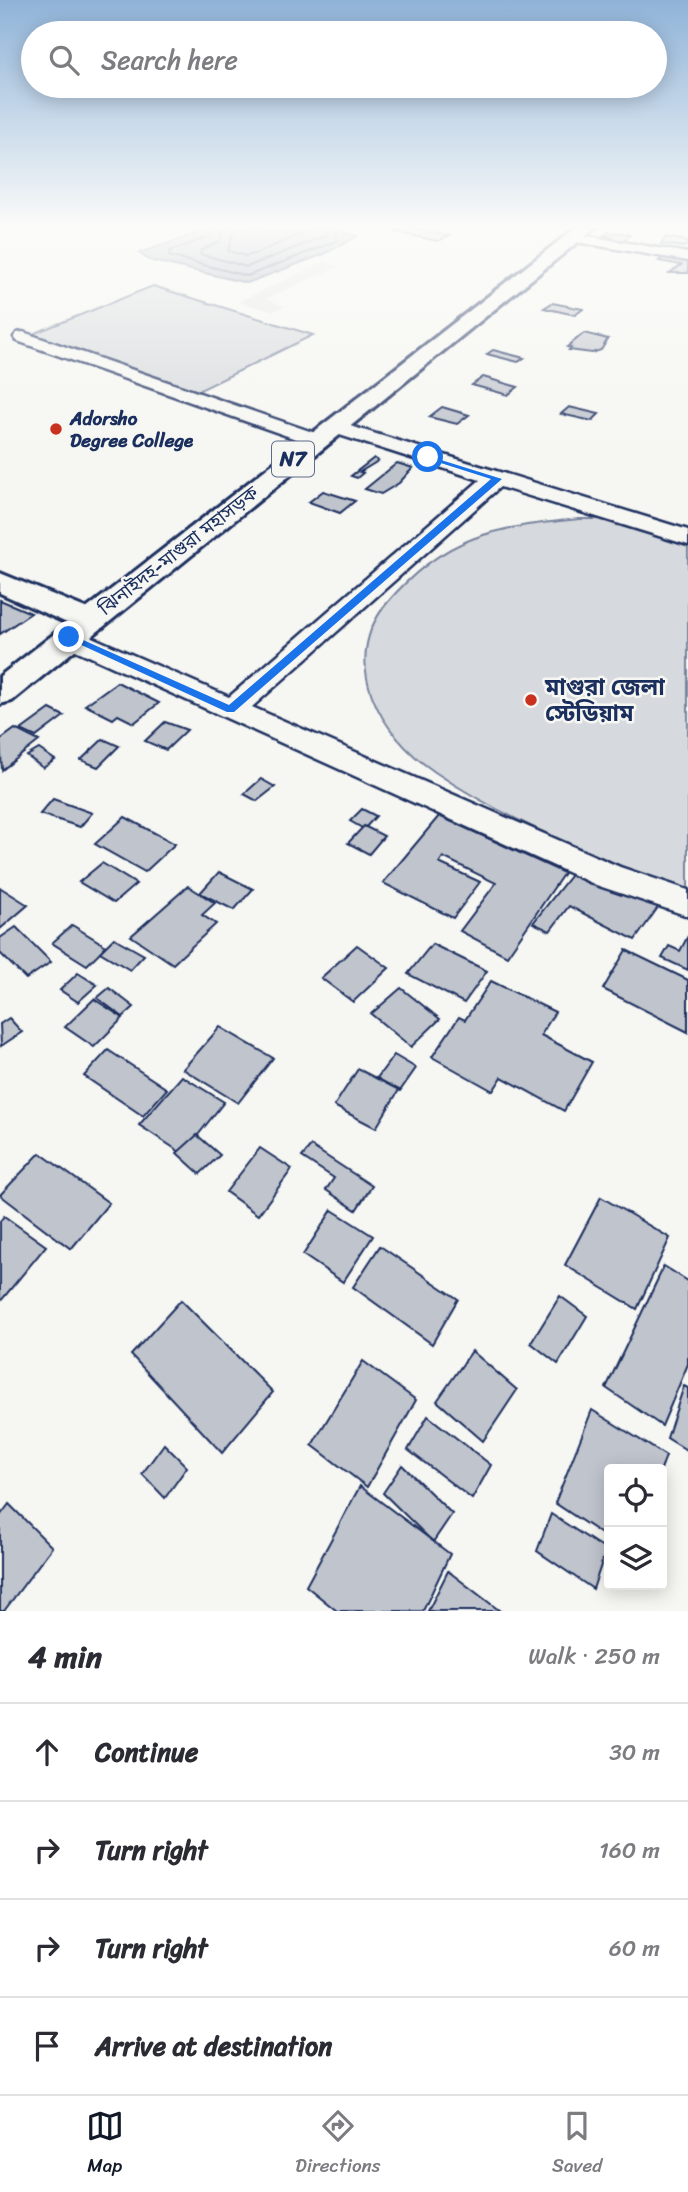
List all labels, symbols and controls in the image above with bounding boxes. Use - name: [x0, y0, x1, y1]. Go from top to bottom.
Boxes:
- search box: [21, 21, 667, 98]
- text: Search here: [101, 37, 238, 83]
- icon: search: [45, 41, 83, 79]
- place label: Adorsho Degree College: [69, 402, 194, 457]
- marker: Adorsho Degree College: [48, 421, 64, 437]
- route start: [412, 441, 443, 472]
- road number: N7: [272, 442, 314, 476]
- street label: ঝিনাইদহ-মাগুরা মহাসড়ক: [90, 477, 266, 624]
- route end: [53, 621, 84, 652]
- place label: মাগুরা জেলা স্টেডিয়াম: [544, 667, 665, 734]
- marker: মাগুরা জেলা স্টেডিয়াম: [523, 692, 539, 708]
- map controls: [604, 1464, 667, 1590]
- button: locate: [604, 1464, 667, 1527]
- button: layers: [604, 1527, 667, 1590]
- text: 4 min: [28, 1630, 102, 1684]
- text: Walk · 250 m: [528, 1636, 660, 1677]
- text: Continue: [95, 1729, 198, 1775]
- text: 30 m: [609, 1732, 660, 1773]
- icon: ahead: [28, 1733, 66, 1771]
- text: Turn right: [95, 1827, 208, 1873]
- text: 160 m: [599, 1830, 660, 1871]
- icon: right: [28, 1831, 66, 1869]
- text: Turn right: [95, 1925, 208, 1971]
- text: 60 m: [609, 1928, 660, 1969]
- icon: right: [28, 1929, 66, 1967]
- text: Arrive at destination: [95, 2023, 332, 2069]
- icon: arrive: [28, 2027, 66, 2065]
- tab: Map: [86, 2107, 124, 2182]
- tab: Directions: [295, 2107, 381, 2182]
- tab: Saved: [552, 2107, 602, 2182]

